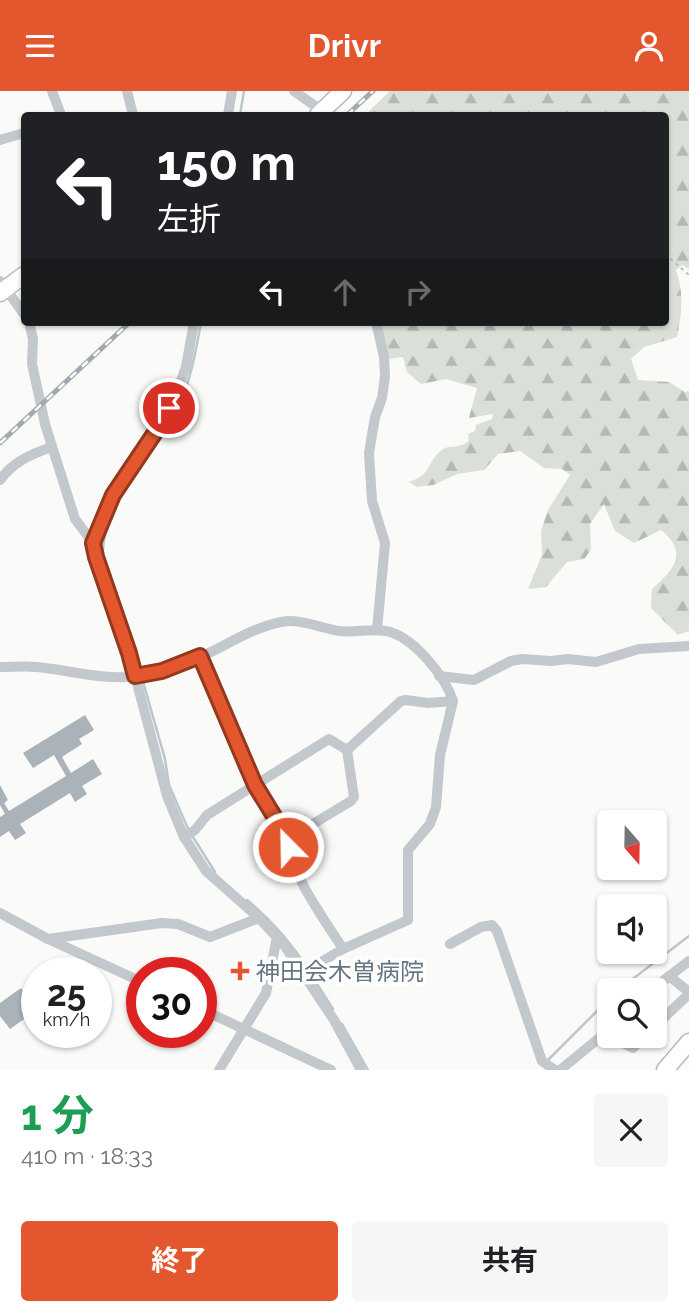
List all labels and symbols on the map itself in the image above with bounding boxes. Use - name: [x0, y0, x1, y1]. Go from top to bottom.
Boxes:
- pin: [139, 378, 199, 438]
- position arrow: [251, 810, 325, 884]
- north arrow: [597, 810, 667, 880]
- speed limit sign: 30: [126, 957, 217, 1048]
- place label: 神田会木曽病院: [256, 957, 424, 986]
- marker: 神田会木曽病院: [230, 961, 250, 981]

